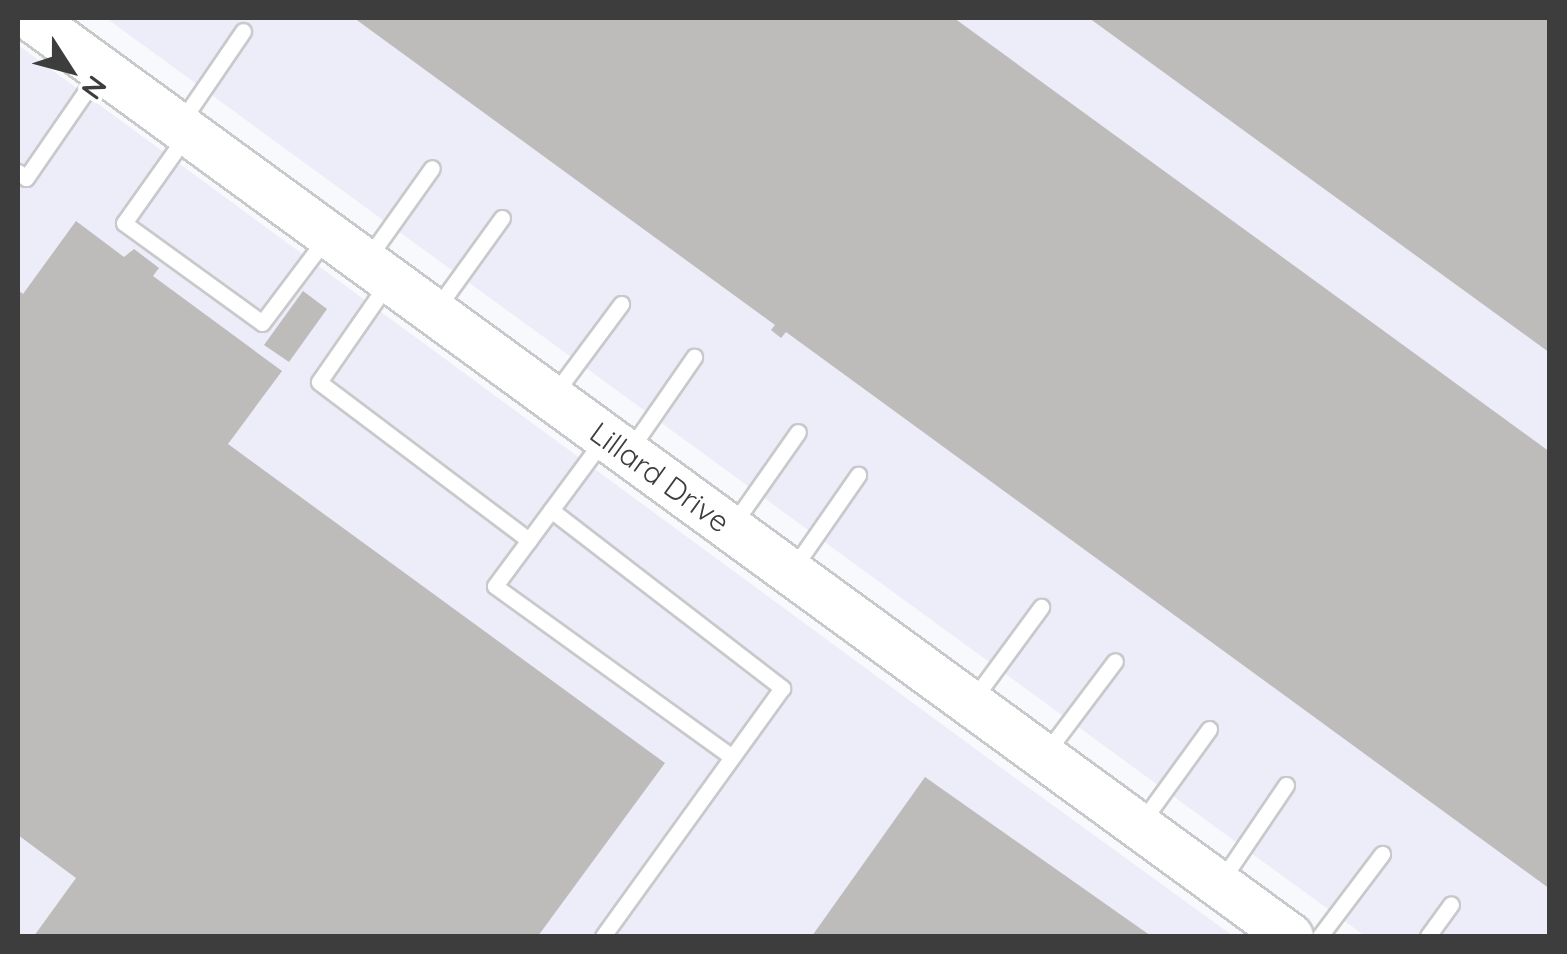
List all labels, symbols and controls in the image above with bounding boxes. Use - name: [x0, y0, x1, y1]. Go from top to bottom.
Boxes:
- north arrow: [20, 20, 120, 120]
- text: N: [74, 69, 115, 107]
- street label: Lillard Drive: [583, 414, 737, 540]

